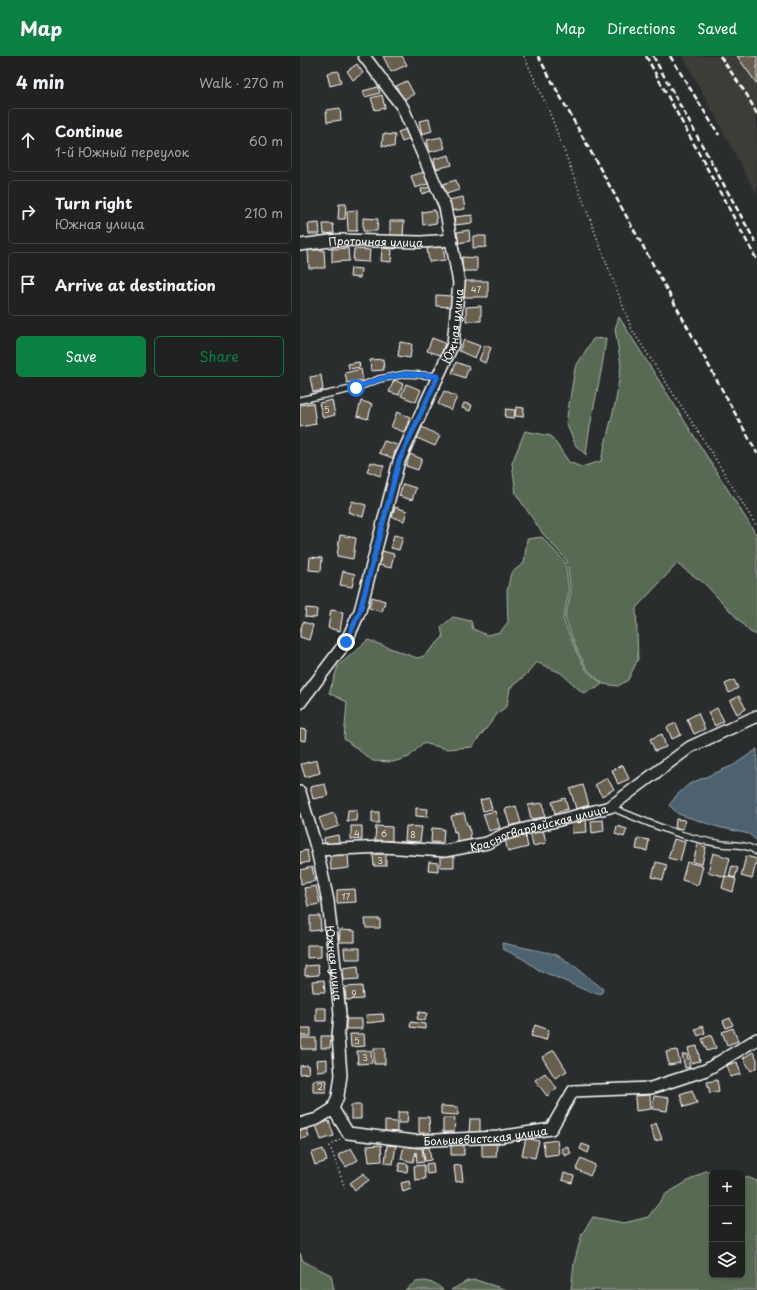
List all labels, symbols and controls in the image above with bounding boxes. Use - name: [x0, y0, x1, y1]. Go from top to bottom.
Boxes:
- text: Map: [20, 14, 62, 42]
- text: Map: [555, 18, 585, 39]
- text: Directions: [607, 18, 675, 39]
- text: Saved: [697, 18, 737, 39]
- text: 4 min: [16, 69, 64, 95]
- text: Walk · 270 m: [199, 73, 284, 92]
- text: Continue: [55, 119, 123, 142]
- icon: ahead: [17, 129, 39, 151]
- text: 60 m: [249, 131, 283, 150]
- text: 1-й Южный переулок: [55, 142, 189, 161]
- text: Turn right: [55, 191, 132, 214]
- icon: right: [17, 201, 39, 223]
- text: 210 m: [244, 203, 283, 222]
- text: Южная улица: [55, 214, 144, 233]
- street label: Проточная улица: [327, 231, 423, 251]
- icon: arrive: [17, 273, 39, 295]
- text: Arrive at destination: [55, 273, 216, 296]
- house number: 47: [471, 282, 481, 296]
- street label: Южная улица: [437, 288, 467, 366]
- button: Save: [16, 336, 146, 377]
- button: Share: [154, 336, 284, 377]
- route start: [347, 379, 365, 397]
- house number: 5: [324, 402, 330, 416]
- route end: [337, 633, 355, 651]
- street label: Красногвардейская улица: [468, 800, 609, 855]
- house number: 4: [354, 826, 360, 840]
- house number: 6: [381, 826, 387, 840]
- house number: 8: [410, 827, 416, 841]
- house number: 3: [377, 853, 383, 867]
- house number: 17: [342, 889, 351, 903]
- street label: Южная улица: [322, 924, 347, 1002]
- house number: 9: [351, 986, 357, 1000]
- house number: 5: [354, 1033, 360, 1047]
- house number: 3: [362, 1050, 368, 1064]
- house number: 2: [317, 1079, 323, 1093]
- street label: Большевистская улица: [423, 1121, 548, 1149]
- map controls: [709, 1170, 745, 1278]
- button: +: [709, 1170, 745, 1206]
- button: −: [709, 1206, 745, 1242]
- button: layers: [709, 1242, 745, 1278]

